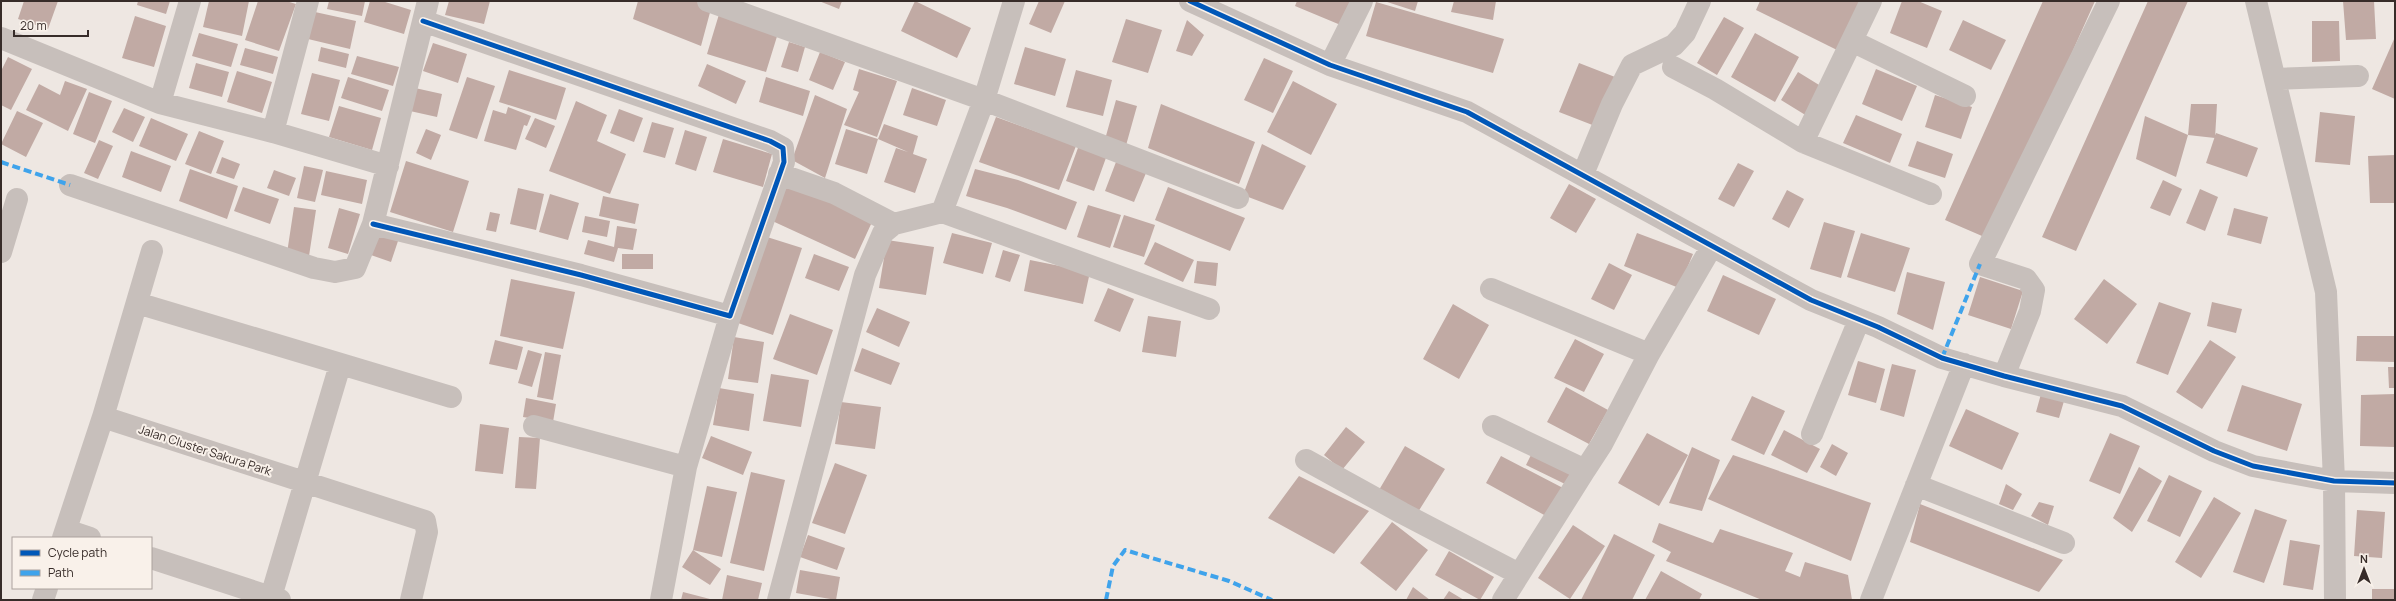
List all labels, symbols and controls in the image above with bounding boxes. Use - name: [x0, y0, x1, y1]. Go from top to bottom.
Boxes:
- scale bar: [14, 12, 88, 38]
- text: 20 m: [20, 17, 47, 34]
- street label: Jalan Cluster Sakura Park: [136, 421, 275, 480]
- legend: [12, 537, 152, 589]
- text: Cycle path: [48, 544, 107, 561]
- north arrow: [2344, 549, 2384, 589]
- text: N: [2360, 551, 2368, 566]
- text: Path: [48, 564, 74, 581]

